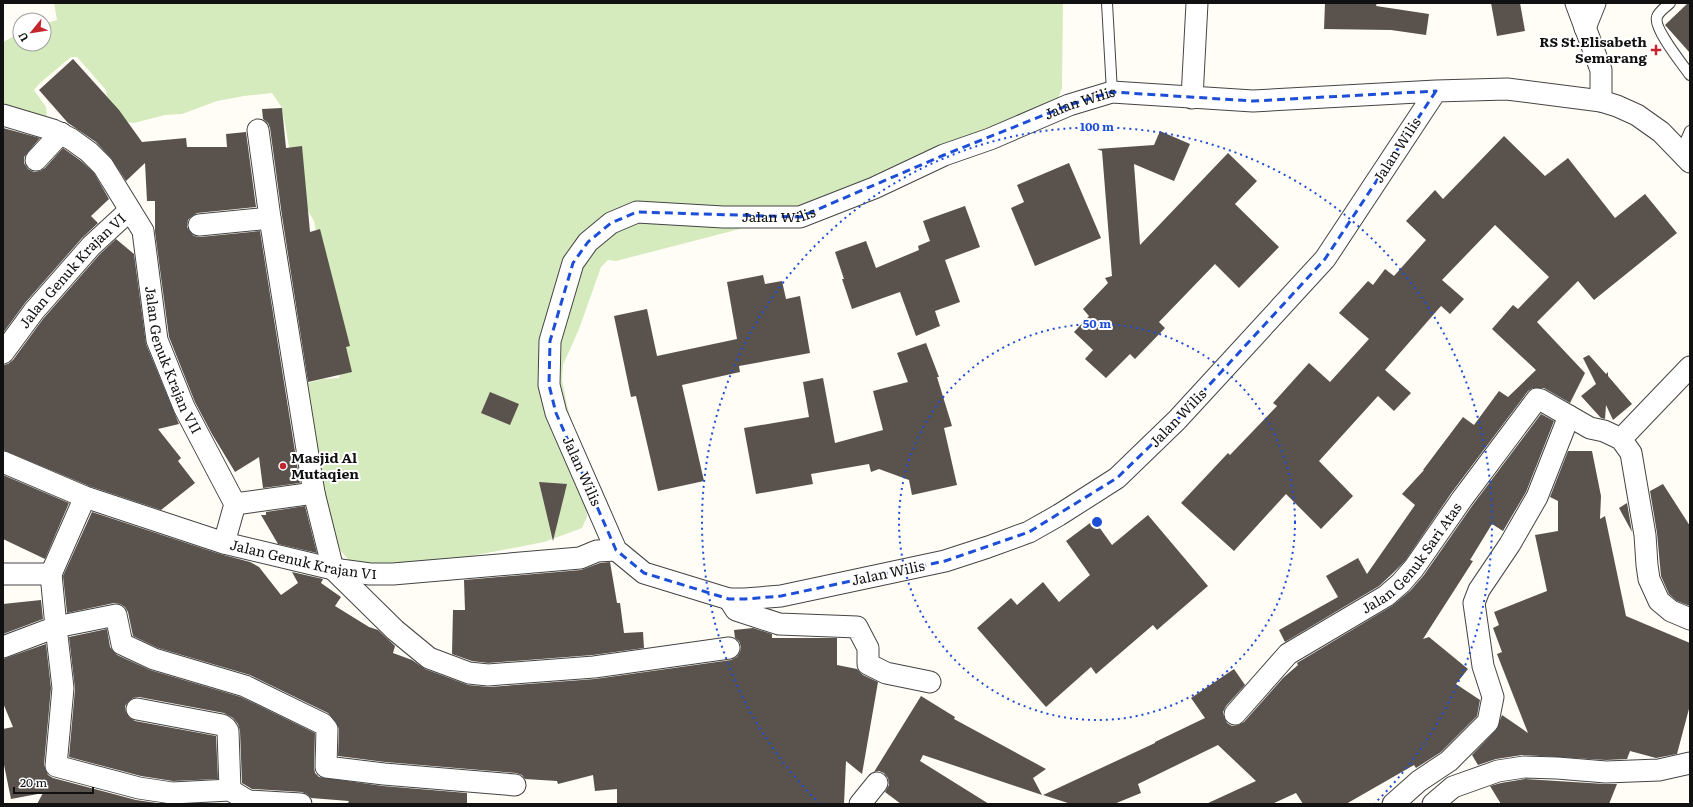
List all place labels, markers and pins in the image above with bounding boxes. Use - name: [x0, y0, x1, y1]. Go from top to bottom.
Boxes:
- place label: RS St.Elisabeth Semarang: [1539, 31, 1648, 67]
- marker: RS St.Elisabeth Semarang: [1650, 44, 1662, 56]
- place label: Masjid Al Mutaqien: [291, 447, 359, 483]
- marker: Masjid Al Mutaqien: [278, 461, 288, 471]
- centre of rings: [1090, 515, 1104, 529]

